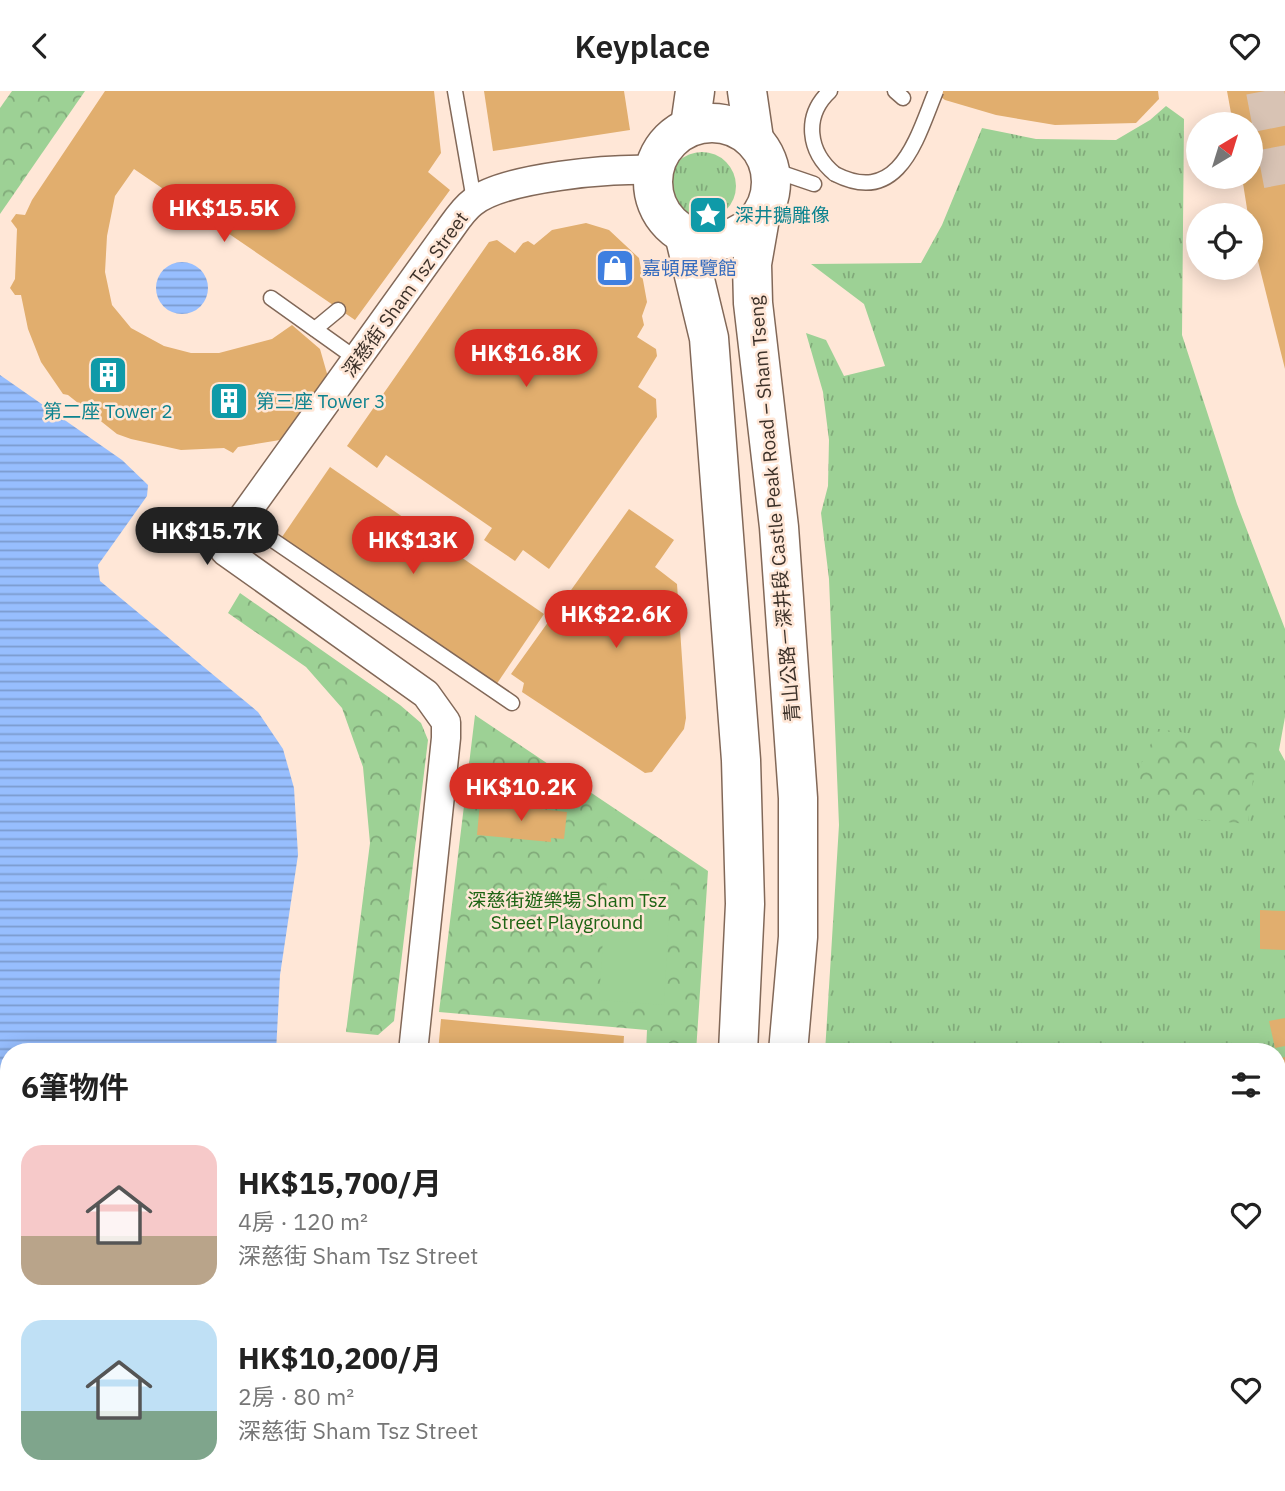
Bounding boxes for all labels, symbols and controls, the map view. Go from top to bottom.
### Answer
text: Keyplace [575,25,710,67]
icon: back [21,27,59,65]
icon: heart [1226,27,1264,65]
north arrow [1186,112,1264,189]
map controls [1186,112,1263,280]
pin: HK$15.5K [152,185,296,244]
text: HK$15.5K [168,192,280,222]
place icon: 深井鵝雕像 [687,194,729,236]
place label: 深井鵝雕像 [735,203,830,227]
button: locate [1186,203,1263,280]
street label: 深慈街 Sham Tsz Street [337,207,473,381]
shop icon: 嘉頓展覽館 [594,247,636,289]
place label: 嘉頓展覽館 [642,256,737,280]
street label: 青山公路－深井段 Castle Peak Road – Sham Tseng [743,295,805,723]
pin: HK$16.8K [454,329,598,389]
text: HK$16.8K [470,337,582,367]
building icon: 第二座 Tower 2 [87,354,129,396]
building icon: 第三座 Tower 3 [208,380,250,422]
place label: 第三座 Tower 3 [256,389,385,413]
place label: 第二座 Tower 2 [43,399,173,423]
pin: HK$15.7K [135,507,279,567]
text: HK$15.7K [151,515,263,545]
pin: HK$13K [356,517,470,576]
text: HK$13K [368,524,458,554]
pin: HK$22.6K [544,591,688,650]
text: HK$22.6K [560,598,672,628]
pin: HK$10.2K [449,763,593,823]
text: HK$10.2K [465,771,577,801]
park label: 深慈街遊樂場 Sham Tsz Street Playground [468,888,667,934]
icon: filters [1227,1066,1265,1104]
text: 6筆物件 [21,1067,129,1106]
text: HK$15,700/月 [238,1163,442,1202]
icon: home [77,1173,161,1257]
icon: heart [1227,1196,1265,1234]
text: 4房 · 120 m² [238,1206,368,1236]
text: 深慈街 Sham Tsz Street [238,1240,478,1270]
text: HK$10,200/月 [238,1338,442,1377]
icon: home [77,1348,161,1432]
icon: heart [1227,1371,1265,1409]
text: 2房 · 80 m² [238,1381,354,1411]
text: 深慈街 Sham Tsz Street [238,1415,478,1445]

